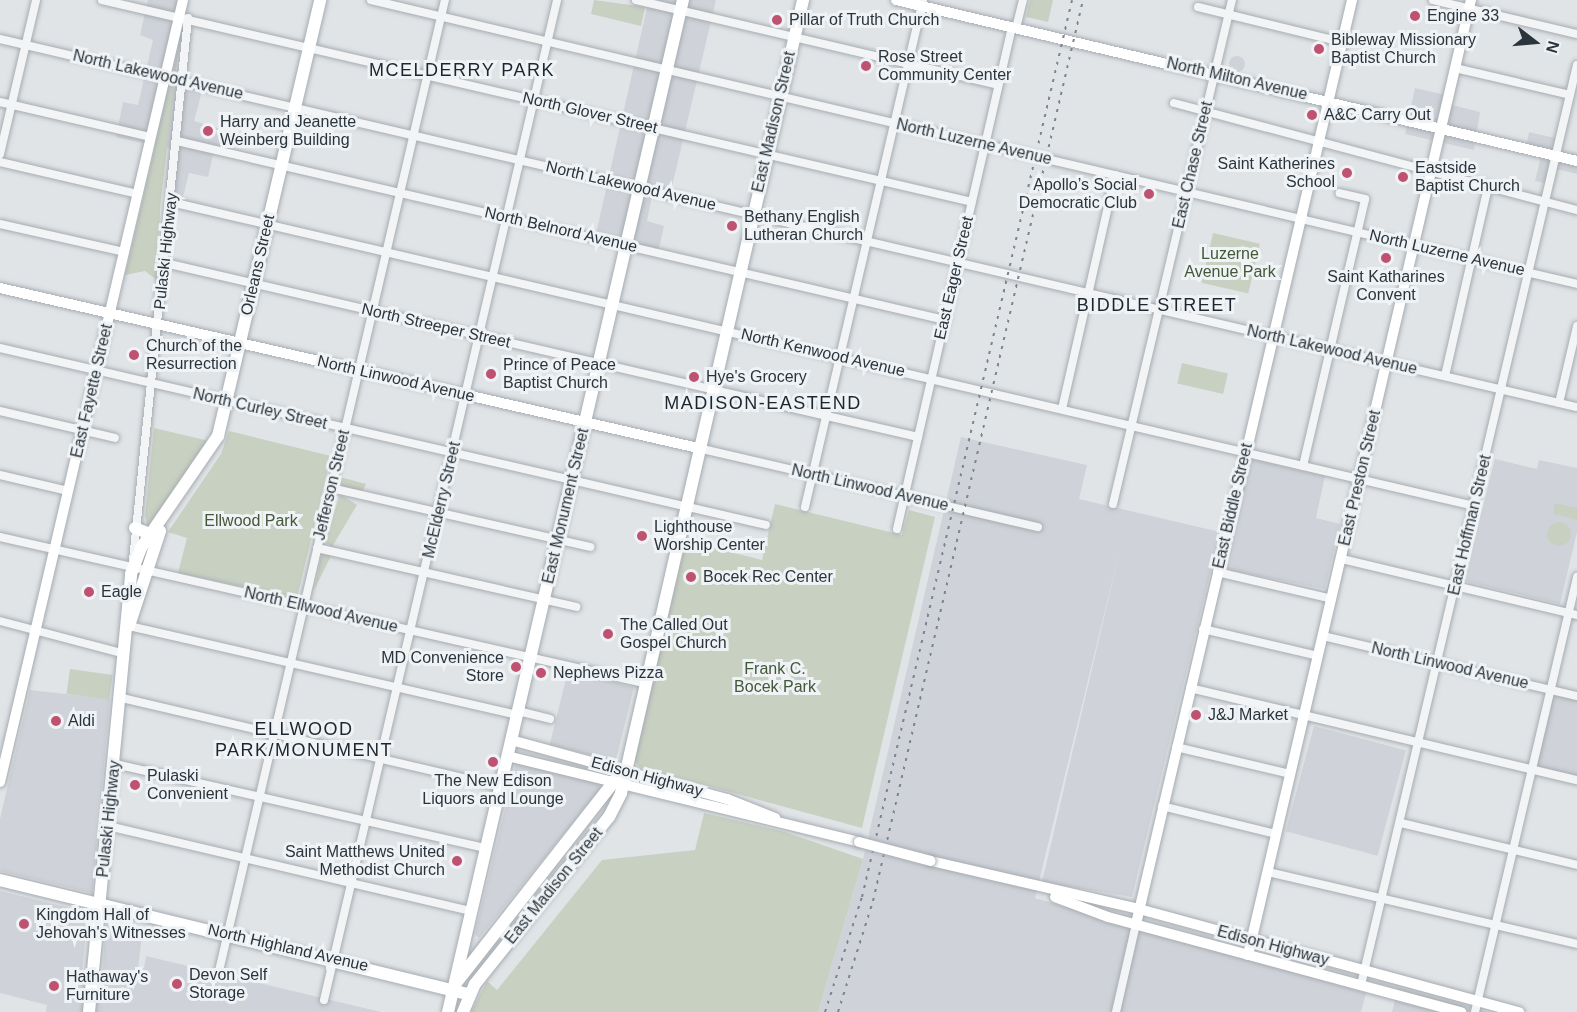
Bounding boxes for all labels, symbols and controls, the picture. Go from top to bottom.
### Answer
place label: Engine 33 [1427,6,1499,26]
marker: Engine 33 [1408,9,1422,23]
place label: Pillar of Truth Church [789,10,940,30]
north arrow [1505,12,1565,72]
marker: Pillar of Truth Church [770,13,784,27]
place label: Bibleway Missionary Baptist Church [1331,30,1476,68]
text: N [1543,39,1563,55]
marker: Bibleway Missionary Baptist Church [1312,42,1326,56]
street label: North Lakewood Avenue [71,46,245,104]
place label: Rose Street Community Center [878,47,1011,85]
street label: East Madison Street [748,50,800,194]
street label: North Milton Avenue [1164,53,1310,105]
district label: MCELDERRY PARK [369,59,555,81]
marker: Rose Street Community Center [859,59,873,73]
street label: North Glover Street [521,88,659,138]
street label: East Chase Street [1169,100,1217,230]
place label: A&C Carry Out [1324,105,1431,125]
marker: A&C Carry Out [1305,108,1319,122]
place label: Harry and Jeanette Weinberg Building [220,112,356,150]
street label: North Luzerne Avenue [894,115,1054,169]
marker: Harry and Jeanette Weinberg Building [201,124,215,138]
place label: Saint Katherines School [1218,154,1335,192]
street label: North Lakewood Avenue [544,157,718,215]
place label: Eastside Baptist Church [1415,158,1520,196]
marker: Saint Katherines School [1340,166,1354,180]
marker: Eastside Baptist Church [1396,170,1410,184]
place label: Apollo’s Social Democratic Club [1019,175,1137,213]
marker: Apollo’s Social Democratic Club [1142,187,1156,201]
street label: Pulaski Highway [150,192,182,310]
street label: North Belnord Avenue [482,203,640,257]
place label: Bethany English Lutheran Church [744,207,863,245]
street label: Orleans Street [237,213,279,317]
street label: East Eager Street [930,214,978,342]
marker: Bethany English Lutheran Church [725,219,739,233]
street label: North Luzerne Avenue [1367,226,1527,280]
park label: Luzerne Avenue Park [1184,244,1276,282]
marker: Saint Katharines Convent [1379,251,1393,265]
place label: Saint Katharines Convent [1327,267,1445,305]
district label: BIDDLE STREET [1077,294,1237,316]
street label: North Streeper Street [360,300,512,352]
street label: North Lakewood Avenue [1245,321,1419,379]
street label: East Fayette Street [67,322,117,460]
street label: North Kenwood Avenue [739,325,907,381]
place label: Church of the Resurrection [146,336,242,374]
marker: Church of the Resurrection [127,348,141,362]
street label: North Linwood Avenue [315,351,477,407]
place label: Prince of Peace Baptist Church [503,355,616,393]
marker: Prince of Peace Baptist Church [484,367,498,381]
place label: Hye's Grocery [706,367,807,387]
marker: Hye's Grocery [687,370,701,384]
street label: North Curley Street [191,384,329,434]
district label: MADISON-EASTEND [664,392,862,414]
street label: East Preston Street [1335,408,1385,548]
street label: East Monument Street [539,426,593,586]
street label: Jefferson Street [310,428,354,542]
street label: McElderry Street [419,440,465,560]
street label: East Biddle Street [1209,441,1257,571]
street label: East Hoffman Street [1444,453,1496,597]
street label: North Linwood Avenue [789,460,951,516]
park label: Ellwood Park [204,511,298,531]
place label: Lighthouse Worship Center [654,517,765,555]
marker: Lighthouse Worship Center [635,529,649,543]
place label: Bocek Rec Center [703,567,833,587]
marker: Bocek Rec Center [684,570,698,584]
place label: Eagle [101,582,142,602]
street label: North Ellwood Avenue [242,583,400,637]
marker: Eagle [82,585,96,599]
place label: The Called Out Gospel Church [620,615,728,653]
marker: The Called Out Gospel Church [601,627,615,641]
street label: North Linwood Avenue [1369,638,1531,694]
place label: MD Convenience Store [381,648,504,686]
park label: Frank C. Bocek Park [734,659,816,697]
marker: MD Convenience Store [509,660,523,674]
place label: Nephews Pizza [553,663,663,683]
marker: Nephews Pizza [534,666,548,680]
place label: J&J Market [1208,705,1288,725]
marker: J&J Market [1189,708,1203,722]
place label: Aldi [68,711,95,731]
marker: Aldi [49,714,63,728]
district label: ELLWOOD PARK/MONUMENT [215,719,393,762]
street label: Edison Highway [589,753,705,801]
marker: The New Edison Liquors and Lounge [486,755,500,769]
street label: Pulaski Highway [93,760,125,878]
place label: Pulaski Convenient [147,766,228,804]
place label: The New Edison Liquors and Lounge [422,771,564,809]
marker: Pulaski Convenient [128,778,142,792]
street label: East Madison Street [501,824,607,948]
place label: Saint Matthews United Methodist Church [285,842,445,880]
marker: Saint Matthews United Methodist Church [450,854,464,868]
place label: Kingdom Hall of Jehovah's Witnesses [36,905,186,943]
marker: Kingdom Hall of Jehovah's Witnesses [17,917,31,931]
street label: North Highland Avenue [205,920,371,976]
street label: Edison Highway [1215,922,1331,970]
place label: Devon Self Storage [189,965,267,1003]
place label: Hathaway's Furniture [66,967,148,1005]
marker: Devon Self Storage [170,977,184,991]
marker: Hathaway's Furniture [47,979,61,993]

